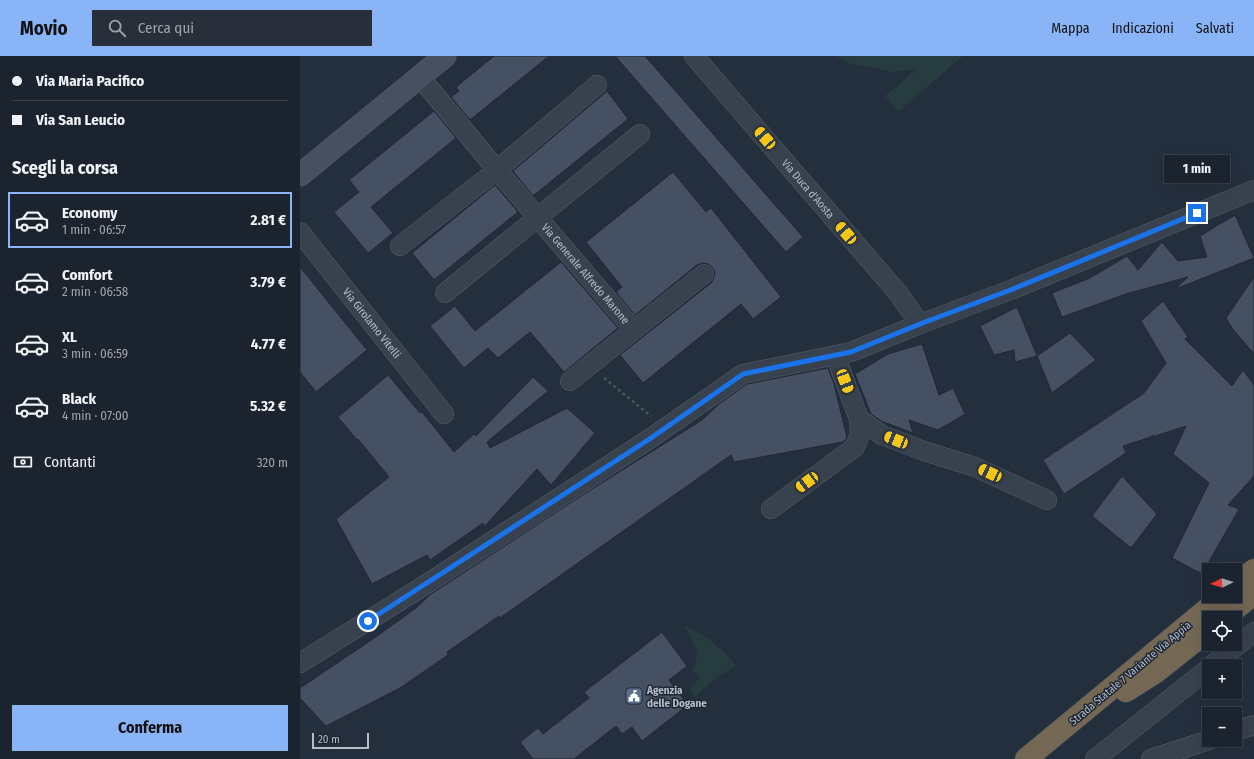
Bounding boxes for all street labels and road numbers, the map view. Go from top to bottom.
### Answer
street label: Via Duca d'Aosta [779,157,837,221]
street label: Via Generale Alfredo Marone [539,221,632,327]
street label: Via Girolamo Vitelli [340,286,403,361]
street label: Strada Statale 7 Variante Via Appia [1067,619,1194,728]

